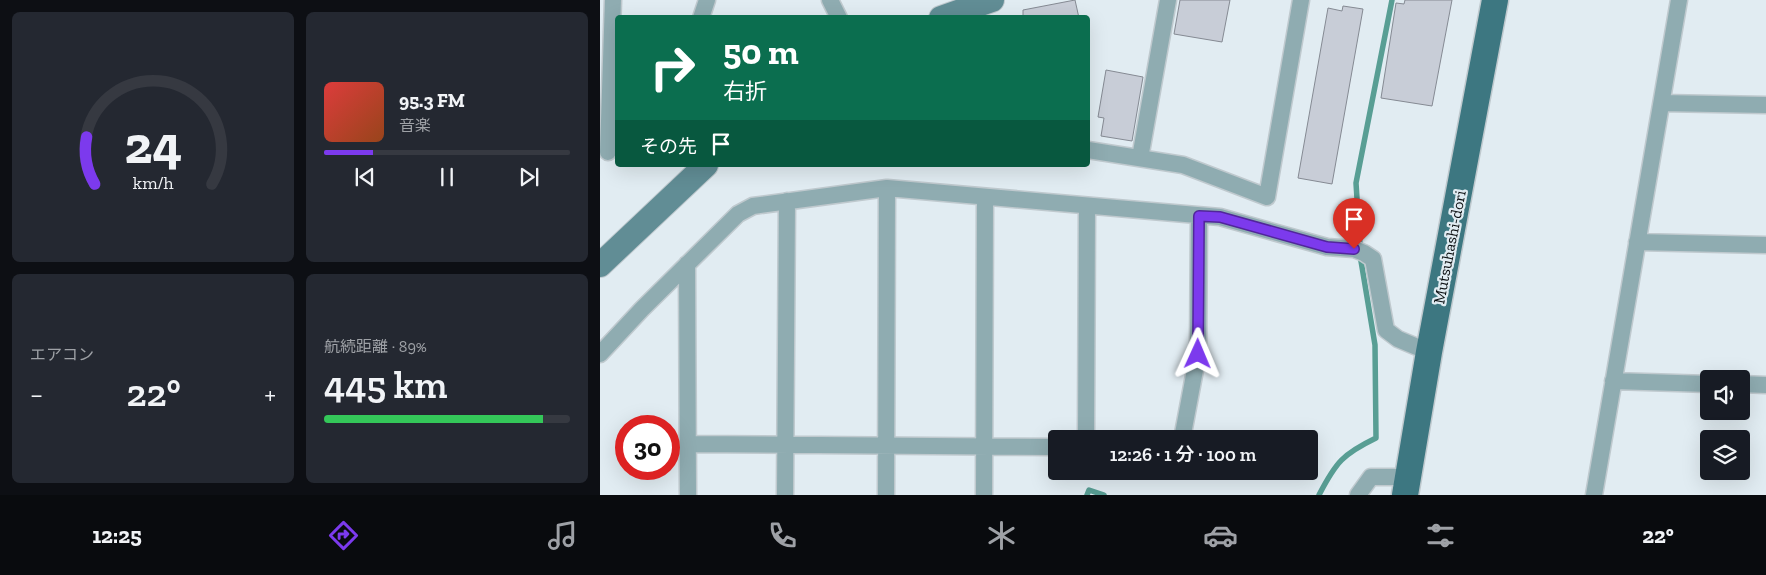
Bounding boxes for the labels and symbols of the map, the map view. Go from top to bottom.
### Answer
street label: Mutsuhashi-dori [1429,188,1470,306]
pin [1333,198,1375,249]
position arrow [1171,327,1223,379]
speed limit sign: 30 [615,415,680,480]

